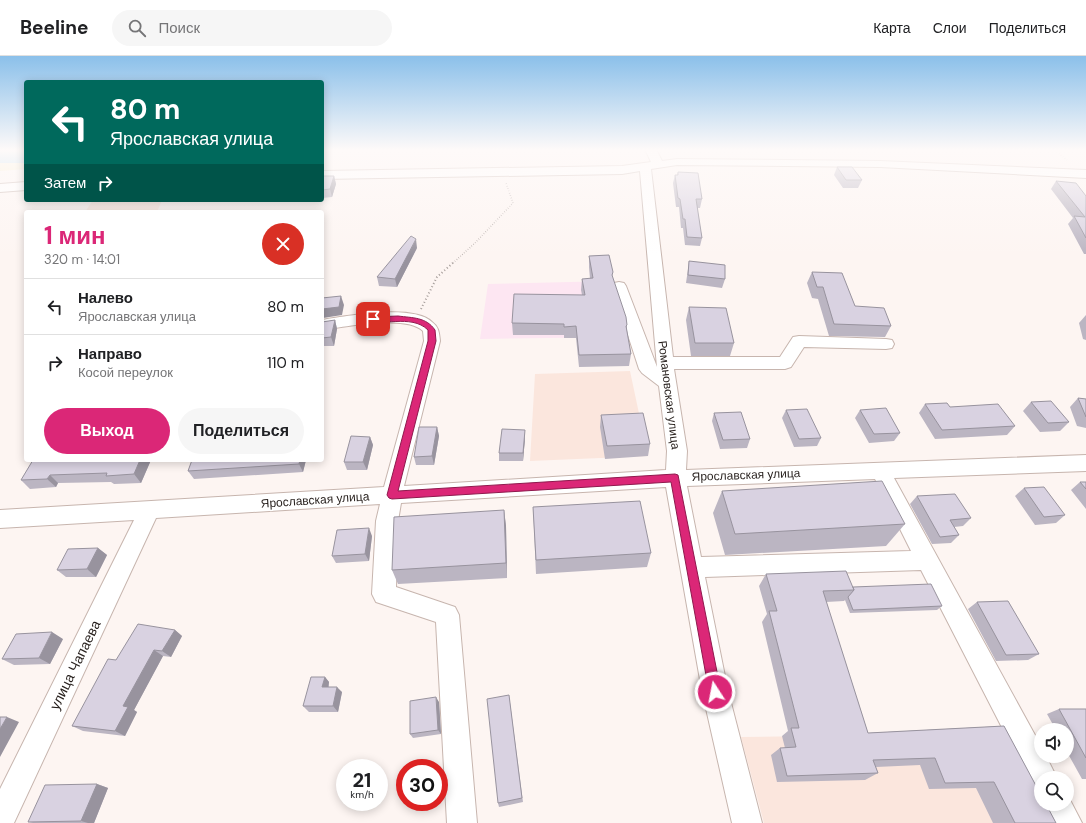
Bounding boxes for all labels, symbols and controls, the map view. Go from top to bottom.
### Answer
search box [112,10,392,46]
text: Beeline [20,15,88,40]
icon: search [126,17,148,39]
text: Поиск [158,18,200,38]
text: Карта [873,19,911,37]
text: Слои [933,19,967,37]
text: Поделиться [989,19,1066,37]
text: 80 m [110,91,180,128]
icon: left [44,96,96,148]
text: Ярославская улица [110,127,273,151]
icon: right [94,172,116,194]
text: Затем [44,173,86,193]
text: 1 мин [44,220,105,251]
button: close [262,223,304,265]
text: 320 m · 14:01 [44,251,120,268]
text: Налево [78,288,133,308]
icon: left [44,296,66,318]
text: 80 m [267,297,304,317]
pin [356,302,390,336]
text: Ярославская улица [78,308,196,325]
icon: arrive [362,308,384,330]
street label: Романовская улица [654,340,684,451]
text: Направо [78,344,142,364]
icon: right [44,352,66,374]
text: 110 m [267,353,304,373]
text: Косой переулок [78,364,173,381]
button: Выход [44,408,170,454]
button: Поделиться [178,408,304,454]
street label: Ярославская улица [691,465,801,485]
street label: Ярославская улица [260,488,370,512]
street label: улица Чапаева [46,617,105,713]
position arrow [694,671,736,713]
map controls [1034,723,1074,811]
button: sound [1034,723,1074,763]
speed limit sign: 30 [396,759,448,811]
text: 21 [353,767,371,793]
button: search [1034,771,1074,811]
text: km/h [350,788,374,801]

